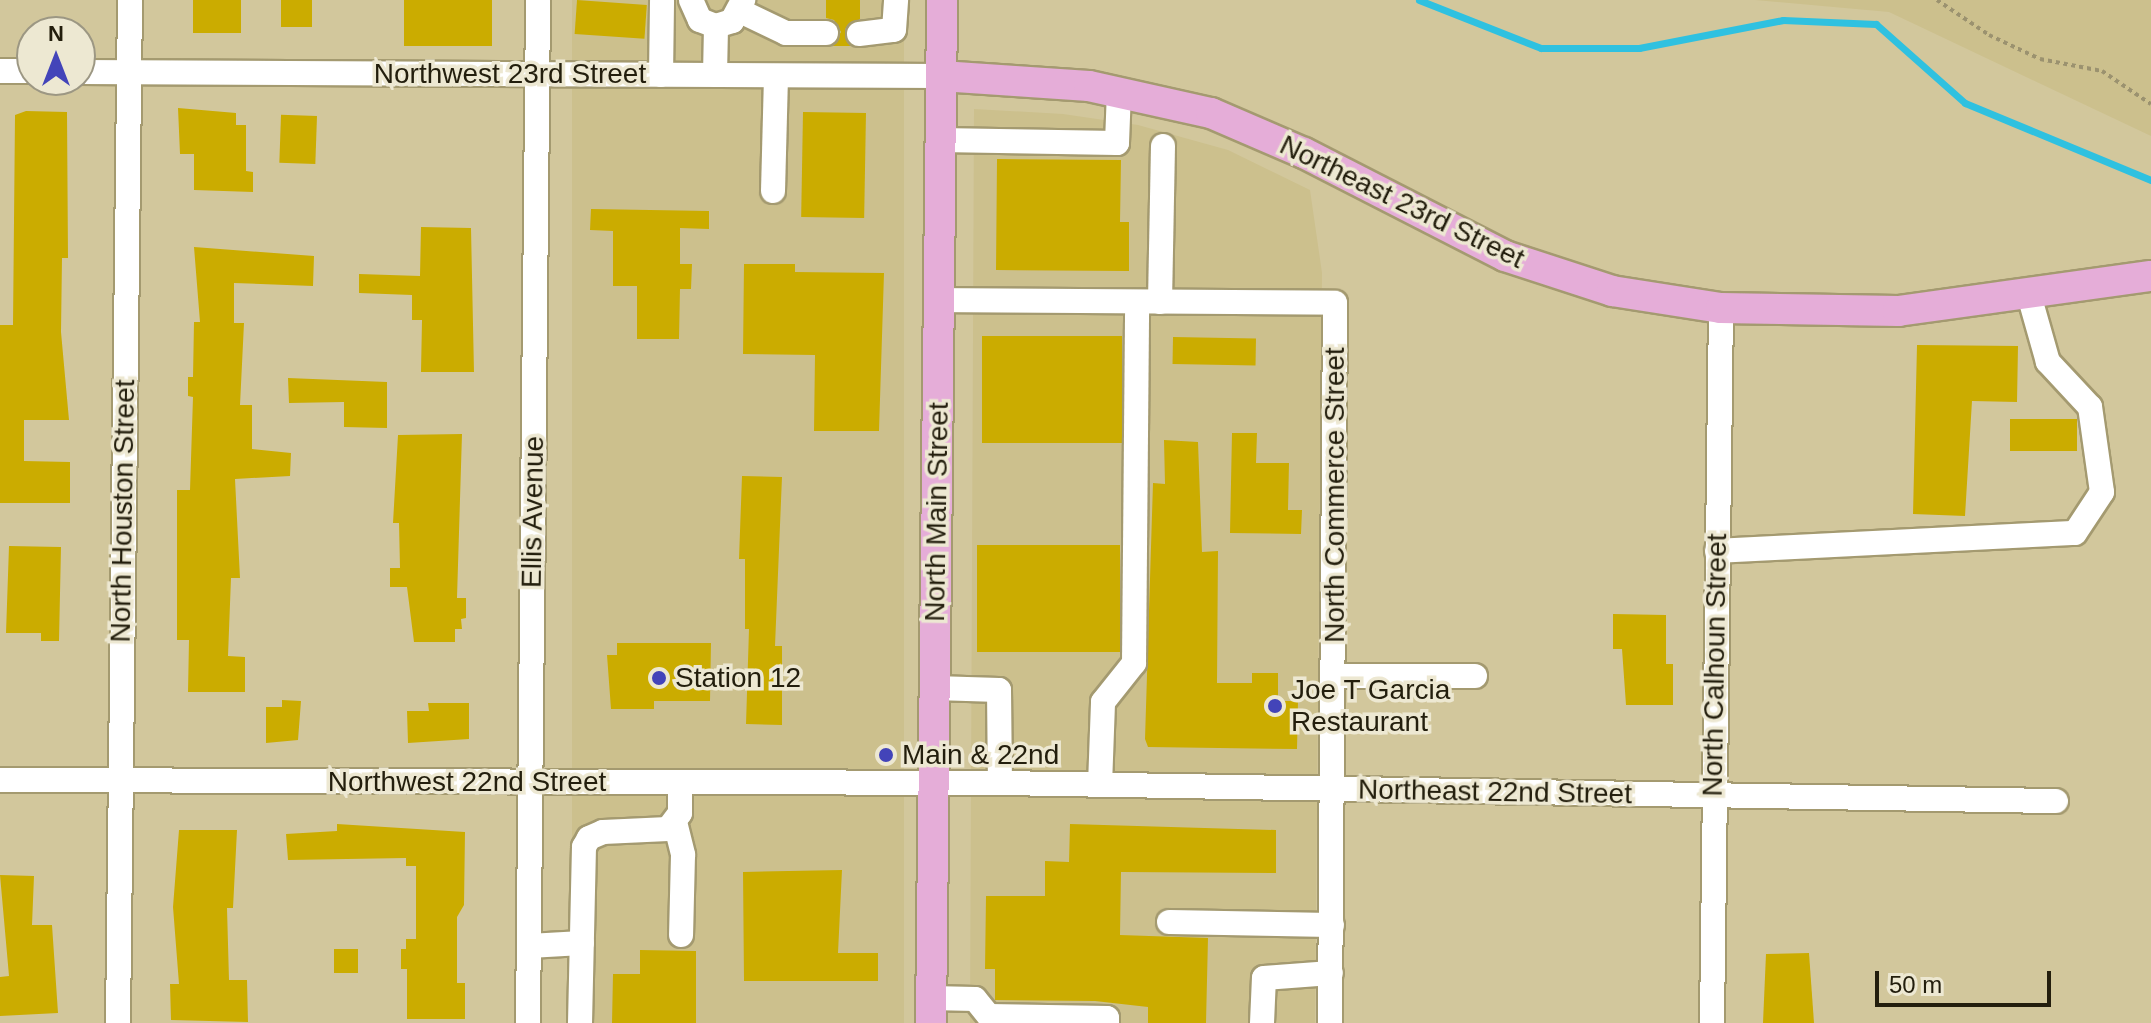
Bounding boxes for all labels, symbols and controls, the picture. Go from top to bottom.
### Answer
north arrow [16,16,96,96]
text: N [48,21,64,46]
street label: Northwest 23rd Street [374,57,646,91]
street label: Northeast 23rd Street [1274,128,1530,276]
street label: North Commerce Street [1318,347,1352,643]
street label: North Houston Street [104,379,142,643]
street label: North Main Street [918,402,956,622]
street label: Ellis Avenue [515,435,551,589]
street label: North Calhoun Street [1696,533,1734,797]
place label: Station 12 [675,661,801,695]
marker: Station 12 [650,669,668,687]
place label: Joe T Garcia Restaurant [1291,673,1451,739]
marker: Joe T Garcia Restaurant [1266,697,1284,715]
place label: Main & 22nd [902,738,1059,772]
marker: Main & 22nd [877,746,895,764]
street label: Northwest 22nd Street [328,765,606,799]
street label: Northeast 22nd Street [1358,773,1632,811]
scale bar [1879,955,2055,1005]
text: 50 m [1889,971,1942,998]

